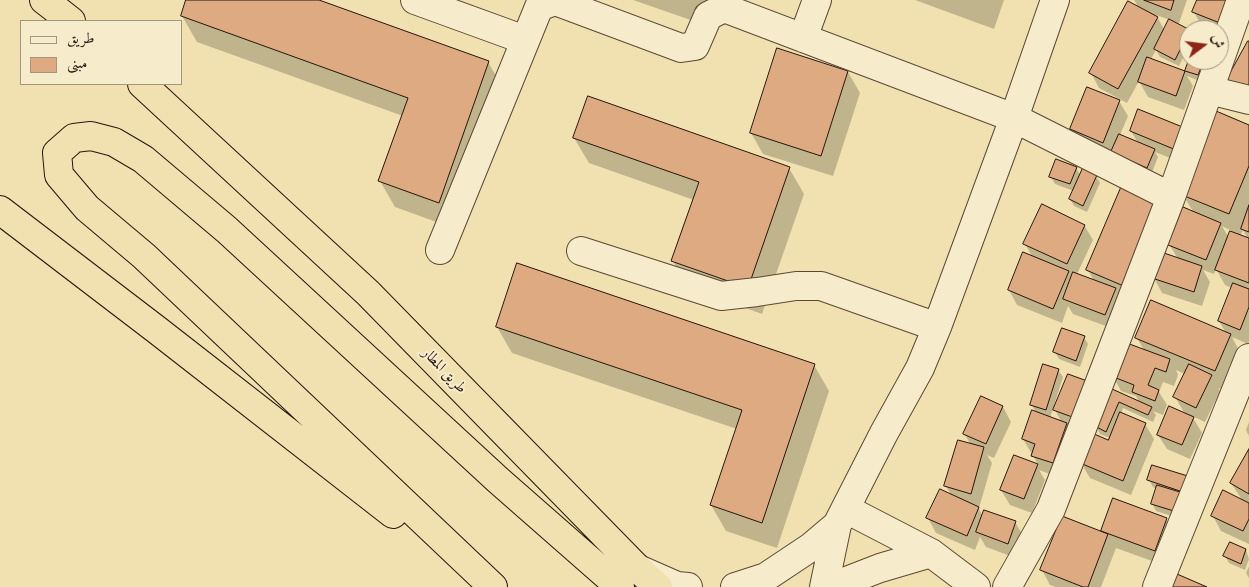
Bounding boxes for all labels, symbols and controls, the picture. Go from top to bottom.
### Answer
legend [20,20,182,85]
north arrow [1179,20,1229,70]
text: طريق [67,28,94,48]
text: ش [1207,32,1229,50]
text: مبنى [67,53,87,73]
street label: طريق المطار [418,344,470,398]

